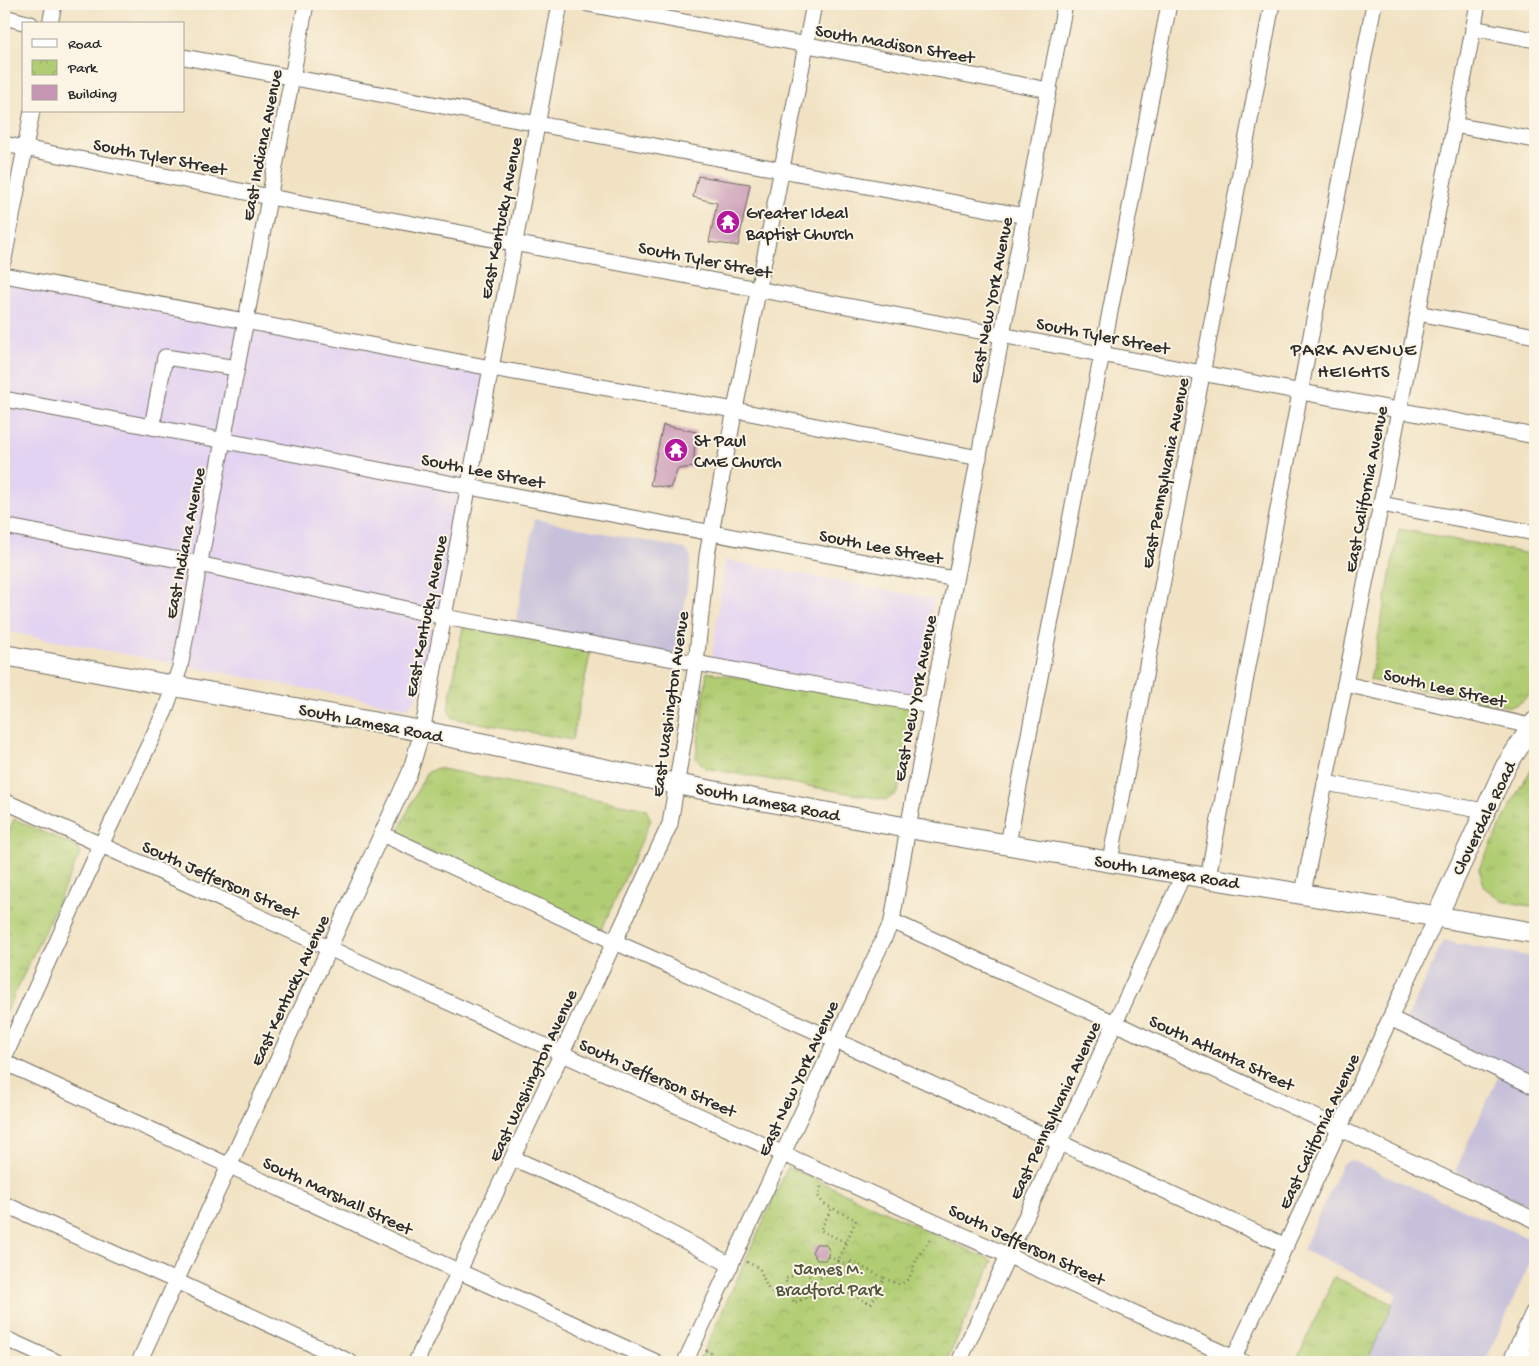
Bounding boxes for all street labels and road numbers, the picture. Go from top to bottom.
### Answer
street label: South Madison Street [813,21,977,70]
street label: East Indiana Avenue [238,67,289,223]
street label: South Tyler Street [91,135,229,182]
street label: East Kentucky Avenue [476,135,529,301]
street label: East New York Avenue [966,215,1019,386]
street label: South Tyler Street [636,238,774,285]
street label: South Tyler Street [1034,314,1172,361]
street label: East Pennsylvania Avenue [1138,376,1195,571]
street label: East California Avenue [1341,404,1394,574]
street label: South Lee Street [419,450,547,495]
street label: East Indiana Avenue [161,465,212,621]
street label: South Lee Street [817,526,945,571]
street label: East Kentucky Avenue [401,533,454,699]
street label: East Washington Avenue [648,609,695,799]
street label: East New York Avenue [890,613,943,784]
street label: South Lee Street [1381,665,1509,714]
street label: South Lamesa Road [297,700,446,749]
street label: Cloverdale Road [1449,757,1523,879]
street label: South Lamesa Road [694,779,843,828]
street label: South Jefferson Street [138,837,303,926]
street label: South Lamesa Road [1093,852,1242,896]
street label: East Kentucky Avenue [247,911,336,1070]
street label: East Washington Avenue [485,986,584,1165]
street label: East New York Avenue [754,997,845,1160]
street label: South Atlanta Street [1145,1011,1298,1098]
street label: East Pennsylvania Avenue [1006,1018,1107,1203]
street label: South Jefferson Street [575,1035,740,1124]
street label: East California Avenue [1275,1050,1366,1213]
street label: South Marshall Street [259,1153,417,1242]
street label: South Jefferson Street [945,1201,1109,1292]

